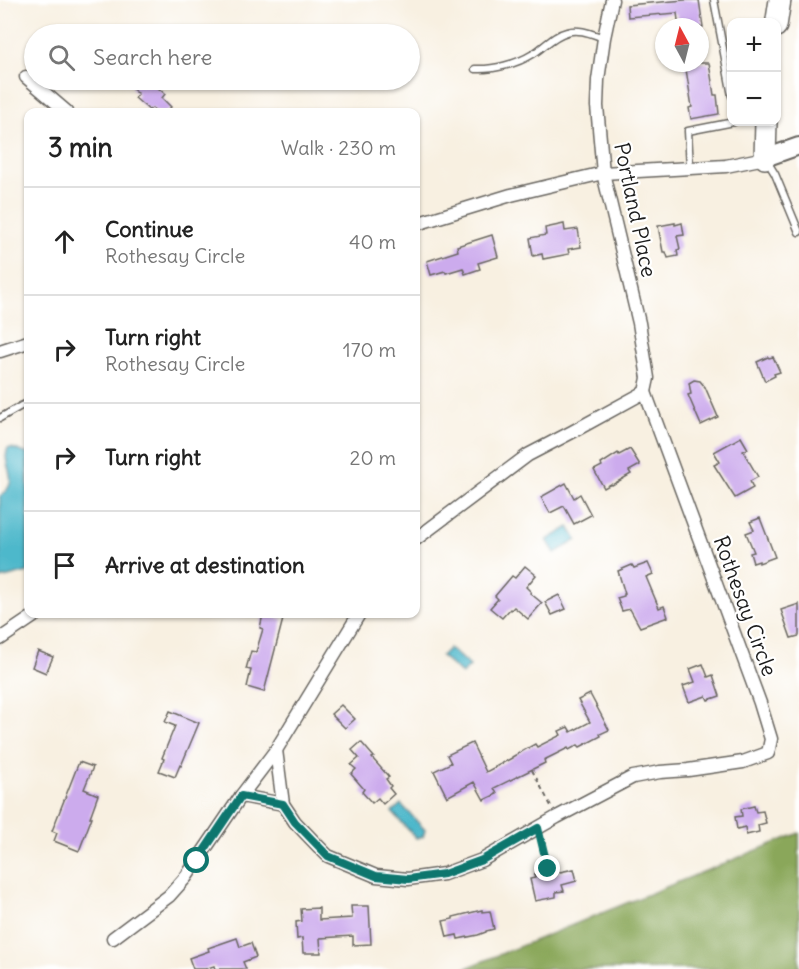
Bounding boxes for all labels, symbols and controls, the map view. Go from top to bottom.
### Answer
north arrow [655,18,709,72]
map controls [727,18,781,126]
button: + [727,18,781,72]
search box [24,24,420,90]
icon: search [45,41,78,74]
text: Search here [93,43,212,71]
button: − [727,72,781,126]
text: 3 min [48,131,113,164]
text: Walk · 230 m [281,135,396,160]
street label: Portland Place [608,140,663,280]
text: Continue [105,215,194,243]
icon: ahead [48,225,81,258]
text: 40 m [349,229,396,254]
text: Rothesay Circle [105,243,245,268]
text: Turn right [105,323,201,351]
icon: right [48,333,81,366]
text: 170 m [343,337,396,362]
text: Rothesay Circle [105,351,245,376]
icon: right [48,441,81,474]
text: Turn right [105,443,201,471]
text: 20 m [350,445,396,470]
street label: Rothesay Circle [708,532,783,680]
icon: arrive [48,549,81,582]
text: Arrive at destination [105,551,305,579]
route start [183,847,209,873]
route end [534,855,560,881]

